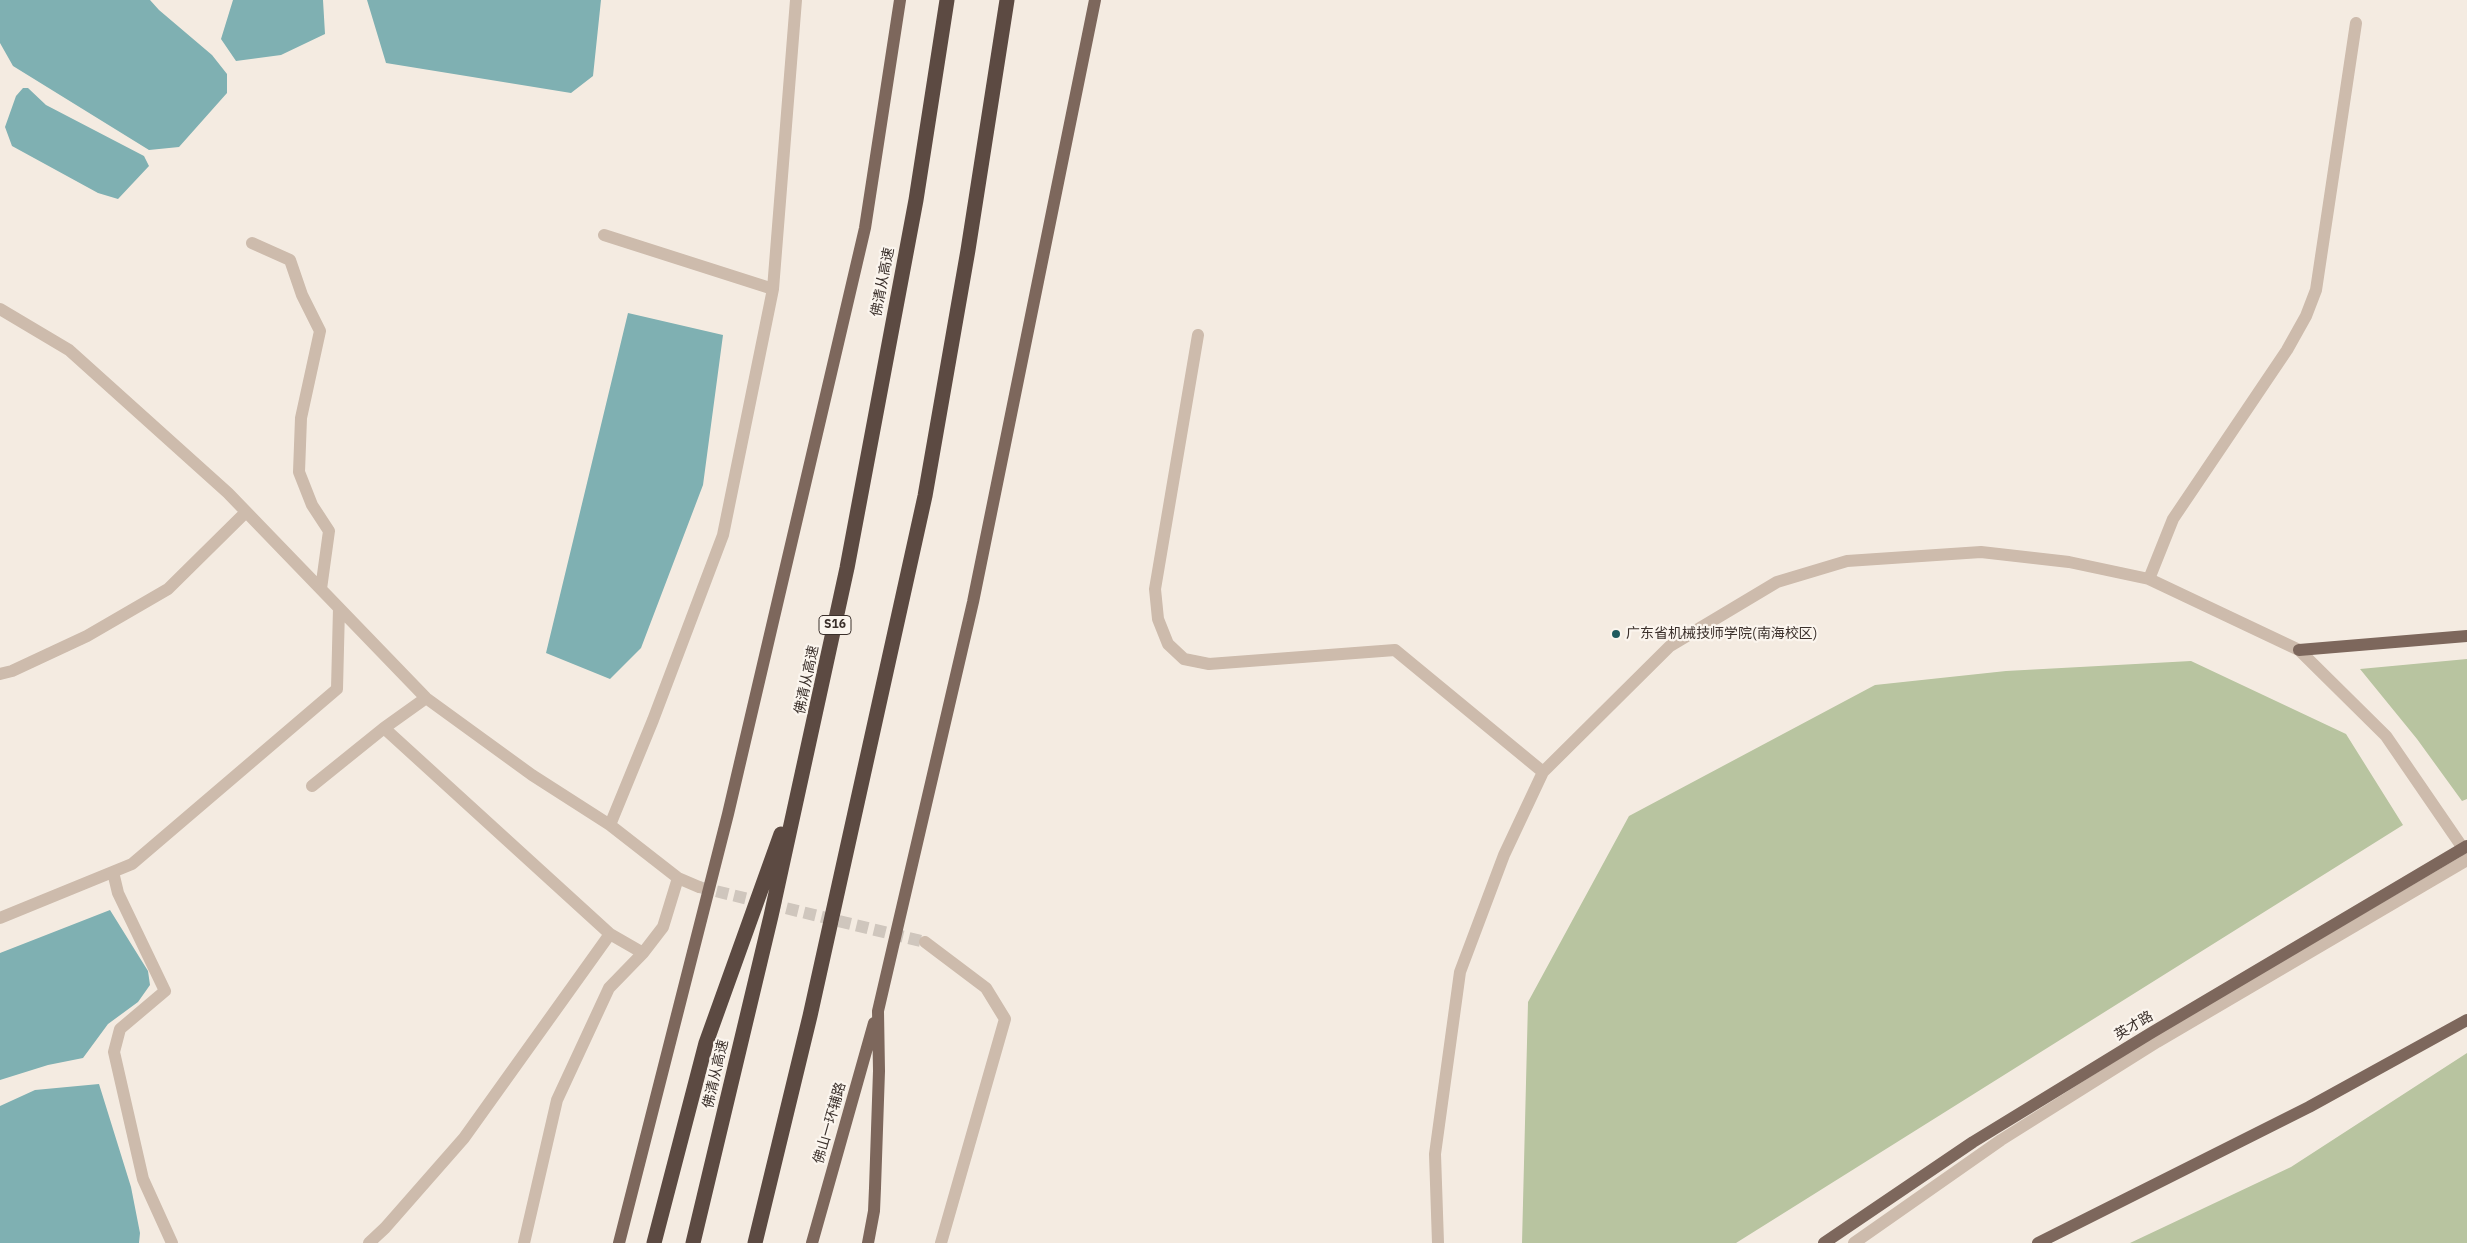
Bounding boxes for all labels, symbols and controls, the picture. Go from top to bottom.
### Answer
street label: 佛清从高速 [868,246,898,318]
road number: S16 [819,616,851,634]
place label: 广东省机械技师学院(南海校区) [1626,626,1817,642]
marker: 广东省机械技师学院(南海校区) [1610,628,1622,640]
street label: 佛清从高速 [792,644,822,716]
street label: 英才路 [2112,1008,2156,1044]
street label: 佛清从高速 [700,1038,732,1110]
street label: 佛山一环辅路 [810,1080,850,1166]

